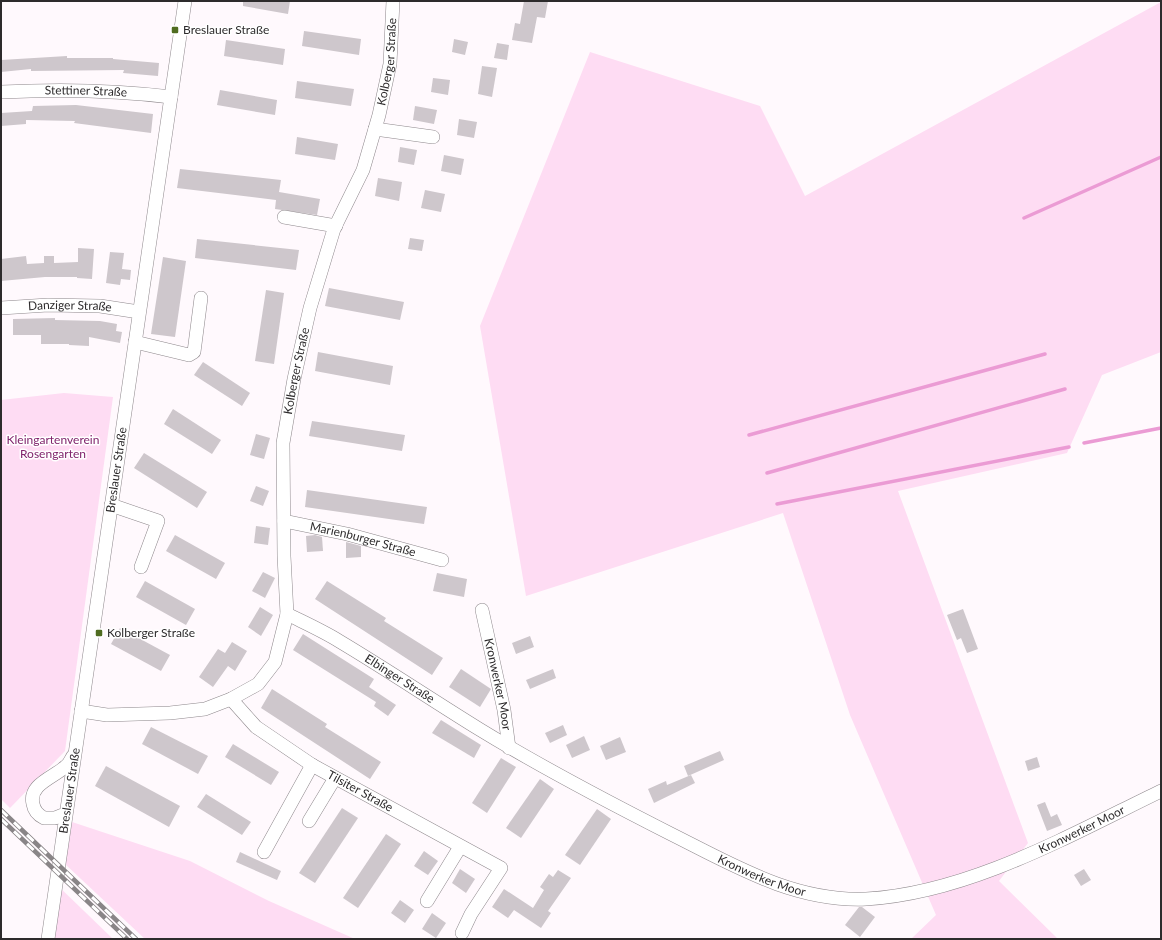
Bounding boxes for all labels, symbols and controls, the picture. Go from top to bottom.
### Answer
street label: Kolberger Straße [373,18,399,107]
place label: Breslauer Straße [183,22,269,37]
marker: Breslauer Straße [170,25,180,35]
street label: Stettiner Straße [45,82,128,100]
street label: Danziger Straße [28,297,113,315]
street label: Kolberger Straße [280,326,312,415]
street label: Breslauer Straße [102,426,130,514]
park label: Kleingartenverein Rosengarten [7,432,99,461]
street label: Marienburger Straße [309,519,418,560]
place label: Kolberger Straße [107,625,195,640]
marker: Kolberger Straße [94,628,104,638]
street label: Kronwerker Moor [481,637,515,732]
street label: Elbinger Straße [362,651,438,706]
street label: Breslauer Straße [56,747,83,834]
street label: Tilsiter Straße [325,767,396,815]
street label: Kronwerker Moor [1036,802,1128,856]
street label: Kronwerker Moor [715,851,808,900]

